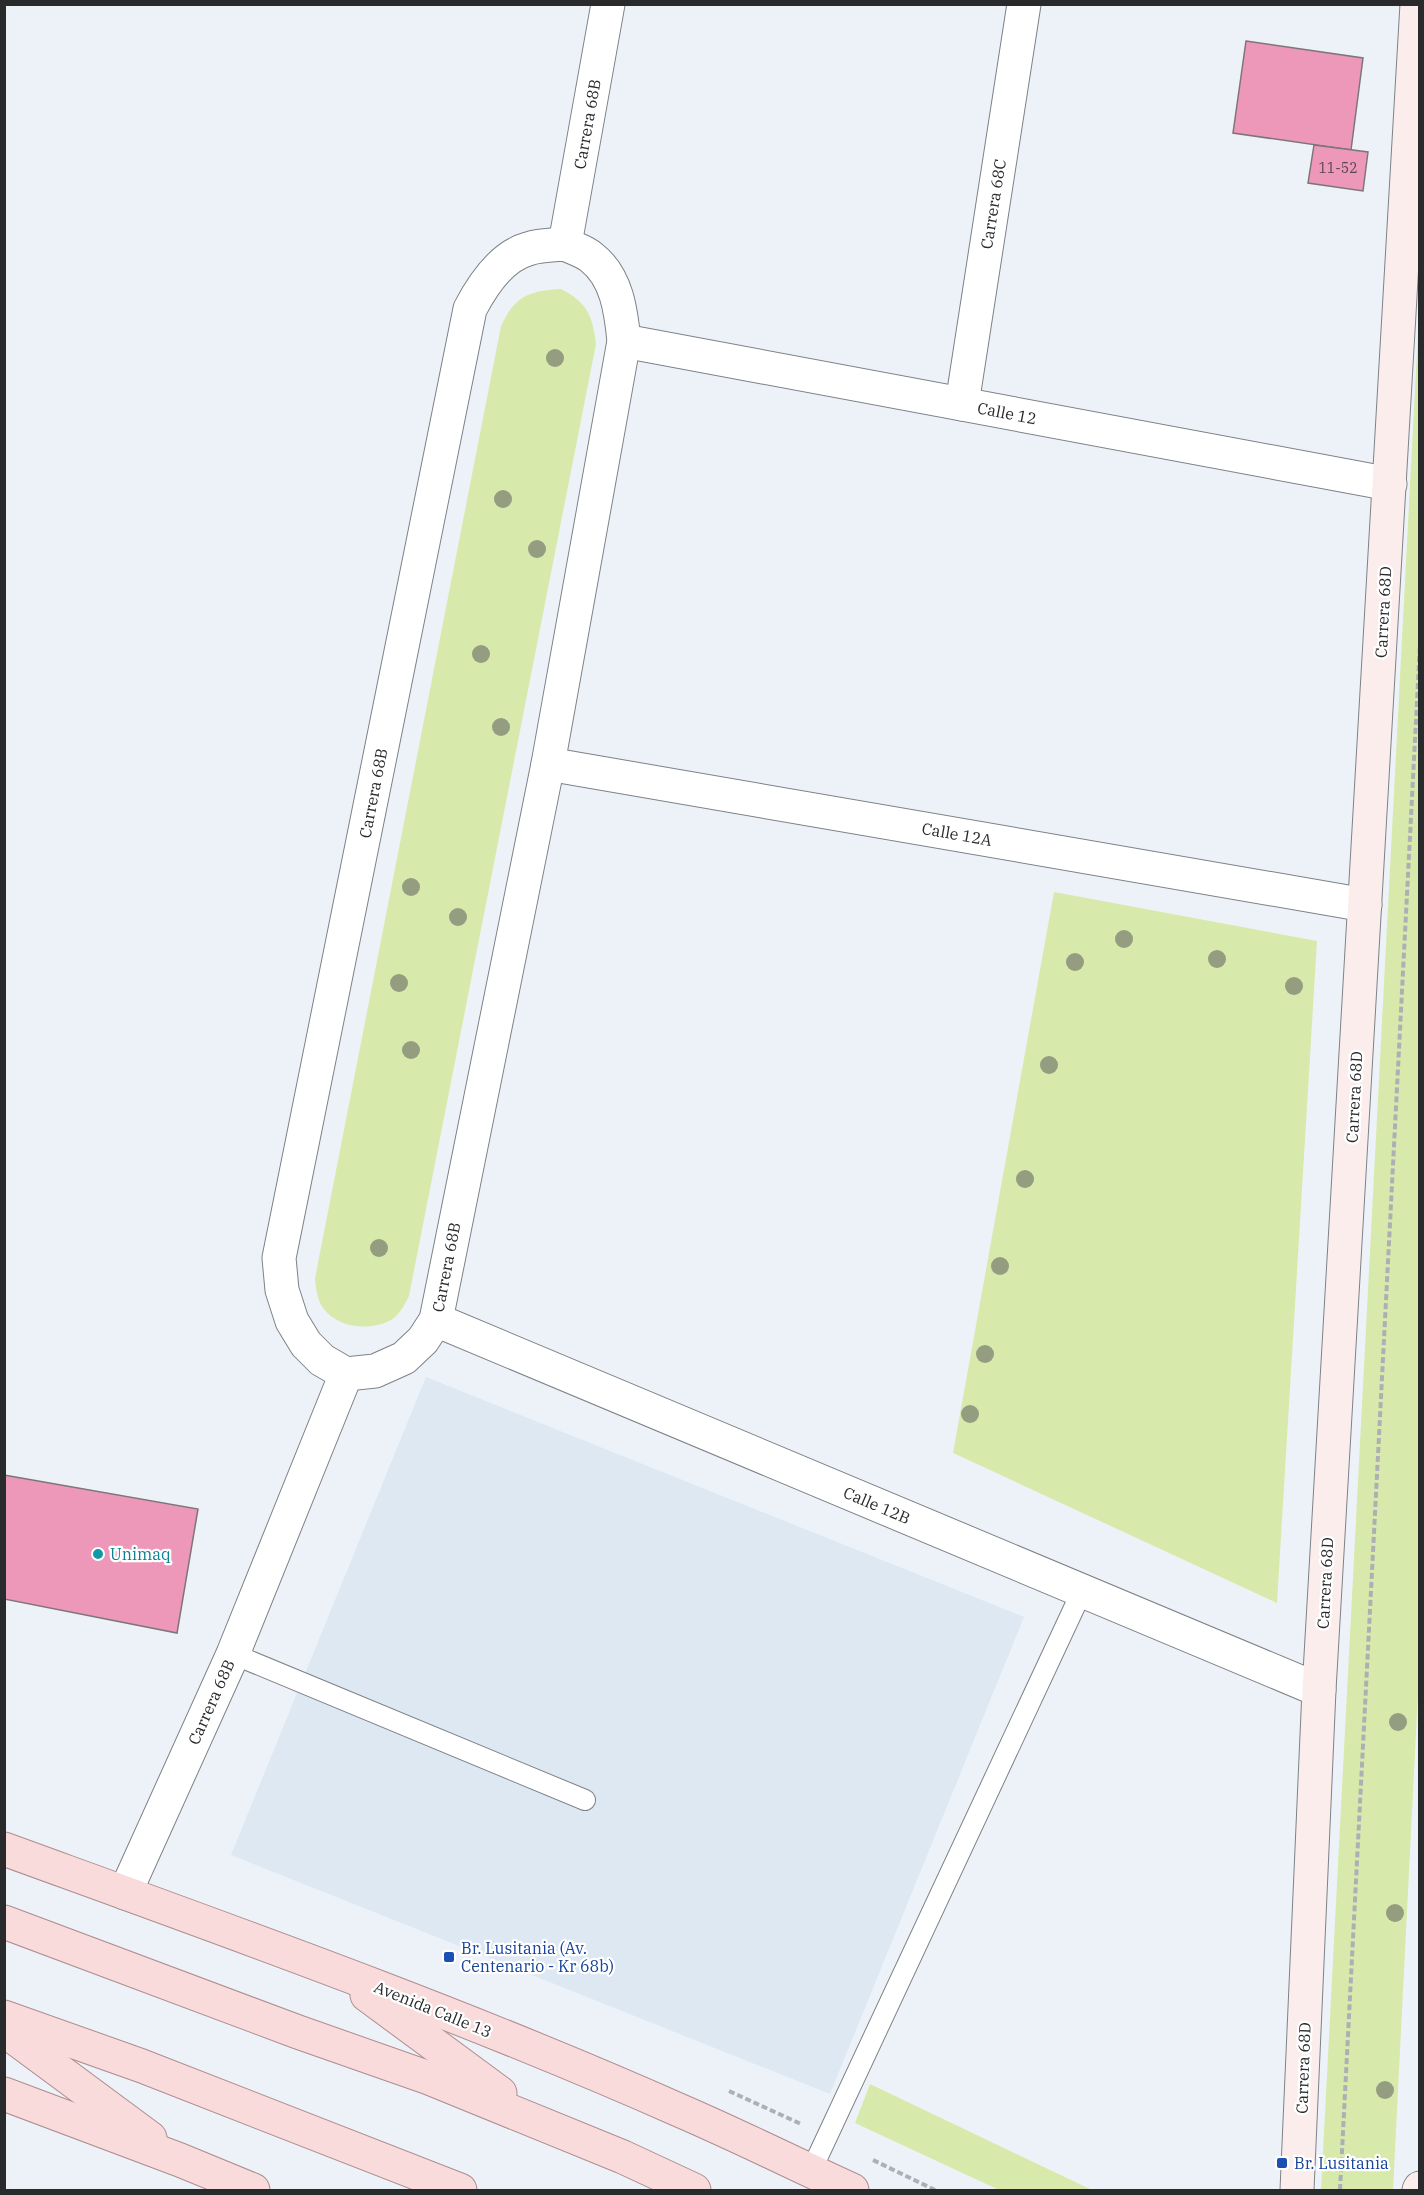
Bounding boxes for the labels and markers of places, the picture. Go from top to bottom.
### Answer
place label: Unimaq [110,1544,171,1564]
marker: Unimaq [91,1547,105,1561]
place label: Br. Lusitania (Av. Centenario - Kr 68b) [461,1938,614,1976]
marker: Br. Lusitania (Av. Centenario - Kr 68b) [442,1950,456,1964]
place label: Br. Lusitania [1294,2153,1389,2173]
marker: Br. Lusitania [1275,2156,1289,2170]

